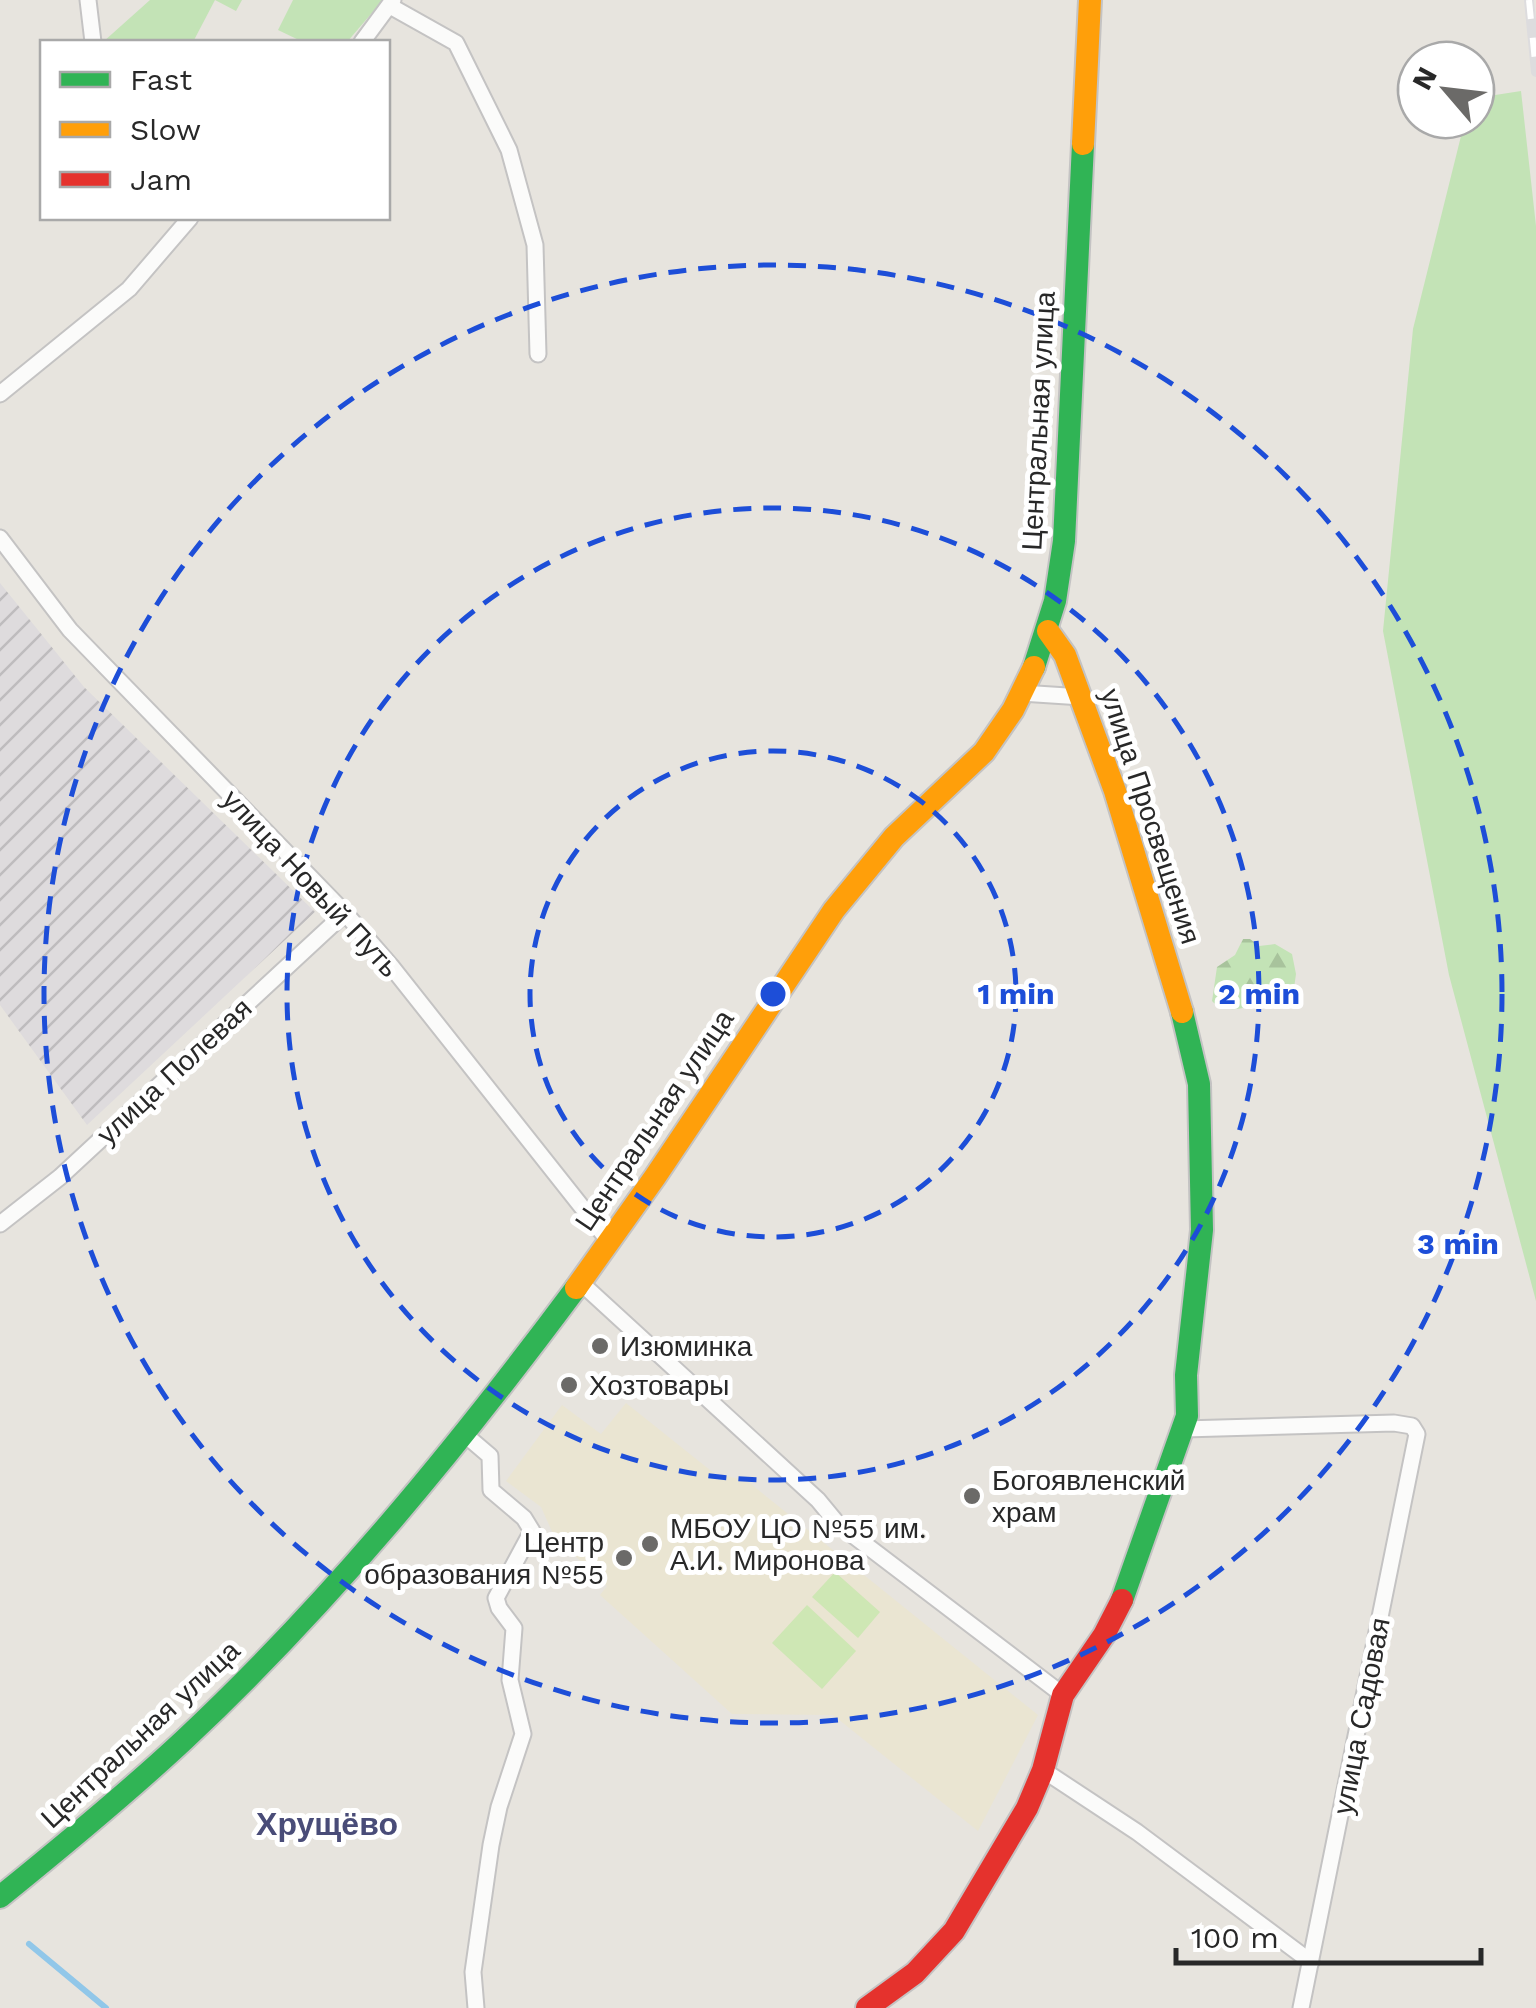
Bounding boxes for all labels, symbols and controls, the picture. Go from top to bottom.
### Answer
legend [40,40,390,220]
north arrow [1396,40,1496,140]
text: Fast [130,62,193,97]
text: N [1405,62,1444,95]
text: Slow [130,112,201,147]
text: Jam [130,162,192,197]
street label: Центральная улица [1015,290,1062,551]
street label: улица Просвещения [1094,684,1207,948]
street label: улица Новый Путь [215,783,406,984]
centre of rings [755,976,791,1012]
text: 1 min [977,976,1055,1011]
text: 2 min [1218,976,1300,1011]
street label: улица Полевая [90,992,258,1151]
street label: Центральная улица [568,1003,741,1237]
text: 3 min [1417,1226,1499,1261]
place label: Изюминка [620,1330,753,1363]
marker: Изюминка [589,1335,611,1357]
place label: Хозтовары [589,1369,729,1402]
marker: Хозтовары [558,1374,580,1396]
place label: Богоявленский храм [992,1464,1185,1529]
marker: Богоявленский храм [961,1485,983,1507]
place label: МБОУ ЦО №55 им. А.И. Миронова [670,1512,926,1577]
place label: Центр образования №55 [364,1526,604,1591]
marker: МБОУ ЦО №55 им. А.И. Миронова [639,1533,661,1555]
marker: Центр образования №55 [613,1547,635,1569]
street label: улица Садовая [1326,1615,1397,1817]
street label: Центральная улица [34,1634,247,1835]
district label: Хрущёво [256,1805,398,1843]
scale bar [1176,1903,1481,1965]
text: 100 m [1191,1920,1279,1955]

